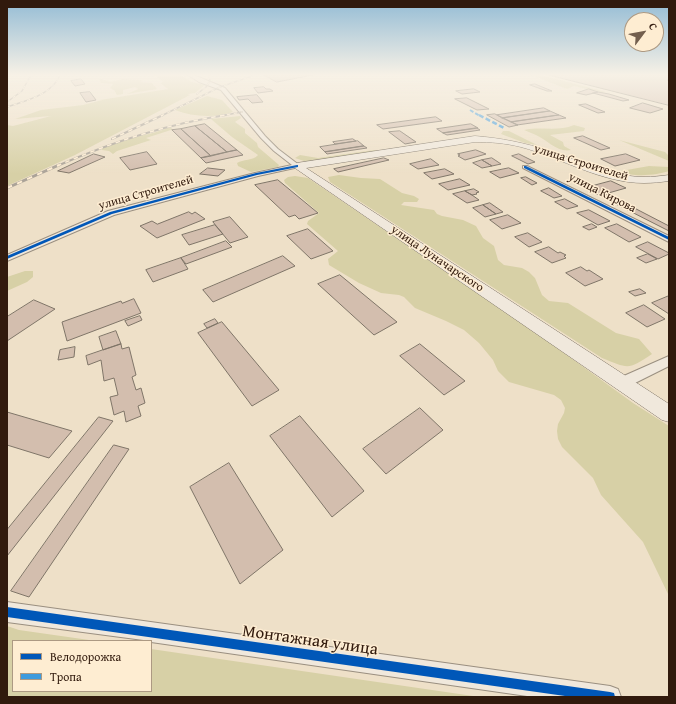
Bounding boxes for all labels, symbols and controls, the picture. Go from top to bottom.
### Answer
north arrow [624,12,664,52]
text: С [645,19,662,33]
street label: улица Строителей [532,142,630,184]
street label: улица Кирова [566,170,638,216]
street label: улица Строителей [97,173,195,213]
street label: улица Луначарского [388,223,486,295]
street label: Монтажная улица [241,621,379,661]
legend [12,640,152,692]
text: Велодорожка [50,648,121,665]
text: Тропа [50,668,82,685]

